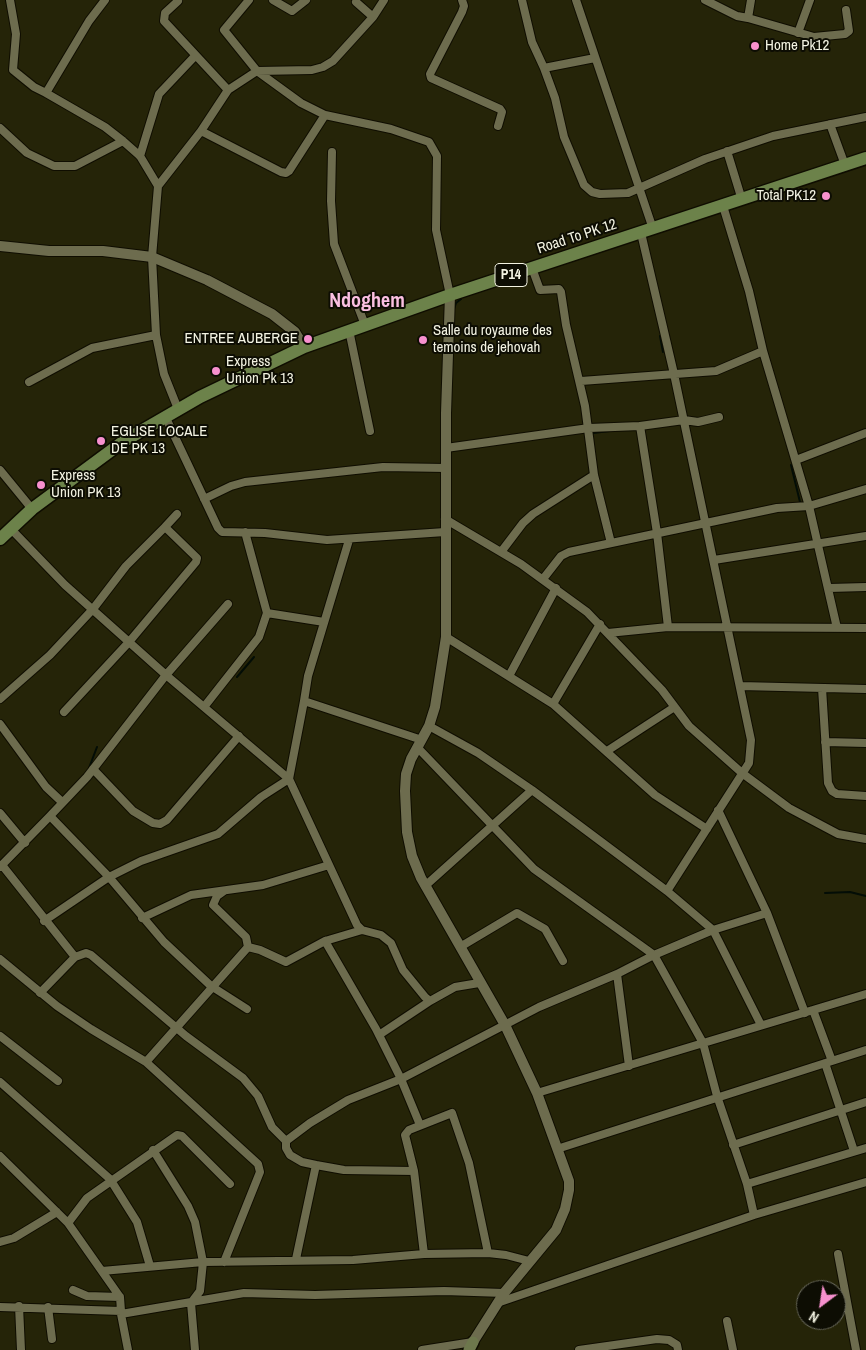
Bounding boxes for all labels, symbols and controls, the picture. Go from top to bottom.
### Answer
place label: Home Pk12 [765,37,829,55]
marker: Home Pk12 [749,40,761,52]
place label: Total PK12 [757,187,816,205]
marker: Total PK12 [820,190,832,202]
street label: Road To PK 12 [535,216,619,258]
road number: P14 [495,264,527,286]
district label: Ndoghem [329,290,405,314]
place label: Salle du royaume des temoins de jehovah [433,322,552,357]
place label: ENTREE AUBERGE [185,330,298,348]
marker: ENTREE AUBERGE [302,333,314,345]
marker: Salle du royaume des temoins de jehovah [417,334,429,346]
place label: Express Union Pk 13 [226,353,294,388]
marker: Express Union Pk 13 [210,365,222,377]
place label: EGLISE LOCALE DE PK 13 [111,423,207,458]
marker: EGLISE LOCALE DE PK 13 [95,435,107,447]
place label: Express Union PK 13 [51,467,121,502]
marker: Express Union PK 13 [35,479,47,491]
north arrow [796,1280,846,1330]
text: N [806,1307,822,1327]

